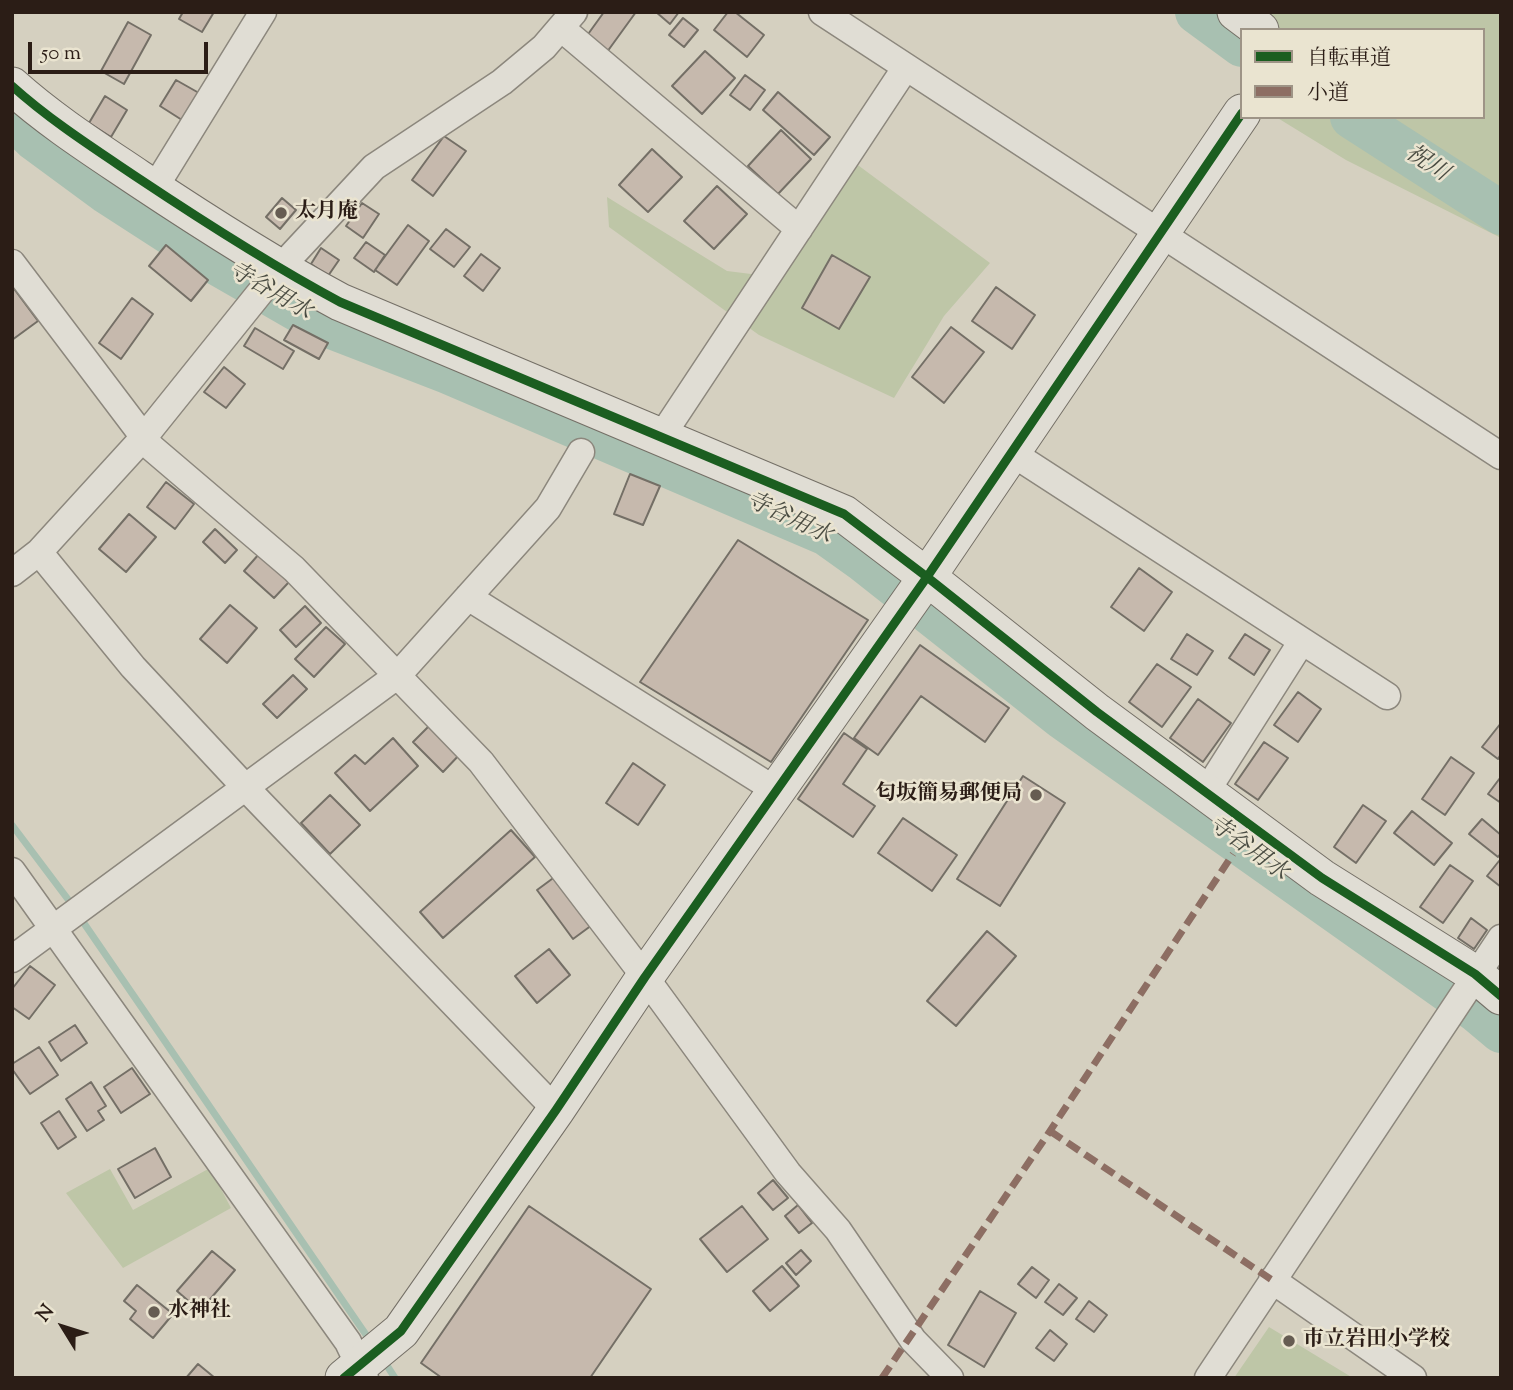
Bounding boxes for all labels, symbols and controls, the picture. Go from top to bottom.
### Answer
scale bar [32,28,212,72]
legend [1240,28,1485,119]
text: 50 m [41,39,81,69]
text: 自転車道 [1307,44,1391,74]
text: 小道 [1307,79,1349,109]
water label: 祝川 [1399,141,1453,189]
place label: 太月庵 [295,200,358,226]
marker: 太月庵 [273,205,289,221]
water label: 寺谷用水 [222,258,316,328]
water label: 寺谷用水 [740,488,836,552]
place label: 匂坂簡易郵便局 [875,782,1022,808]
marker: 匂坂簡易郵便局 [1028,787,1044,803]
water label: 寺谷用水 [1202,812,1292,888]
north arrow [28,1292,98,1362]
text: N [31,1299,61,1328]
place label: 水神社 [168,1299,231,1325]
marker: 水神社 [146,1304,162,1320]
place label: 市立岩田小学校 [1303,1328,1450,1354]
marker: 市立岩田小学校 [1281,1333,1297,1349]

